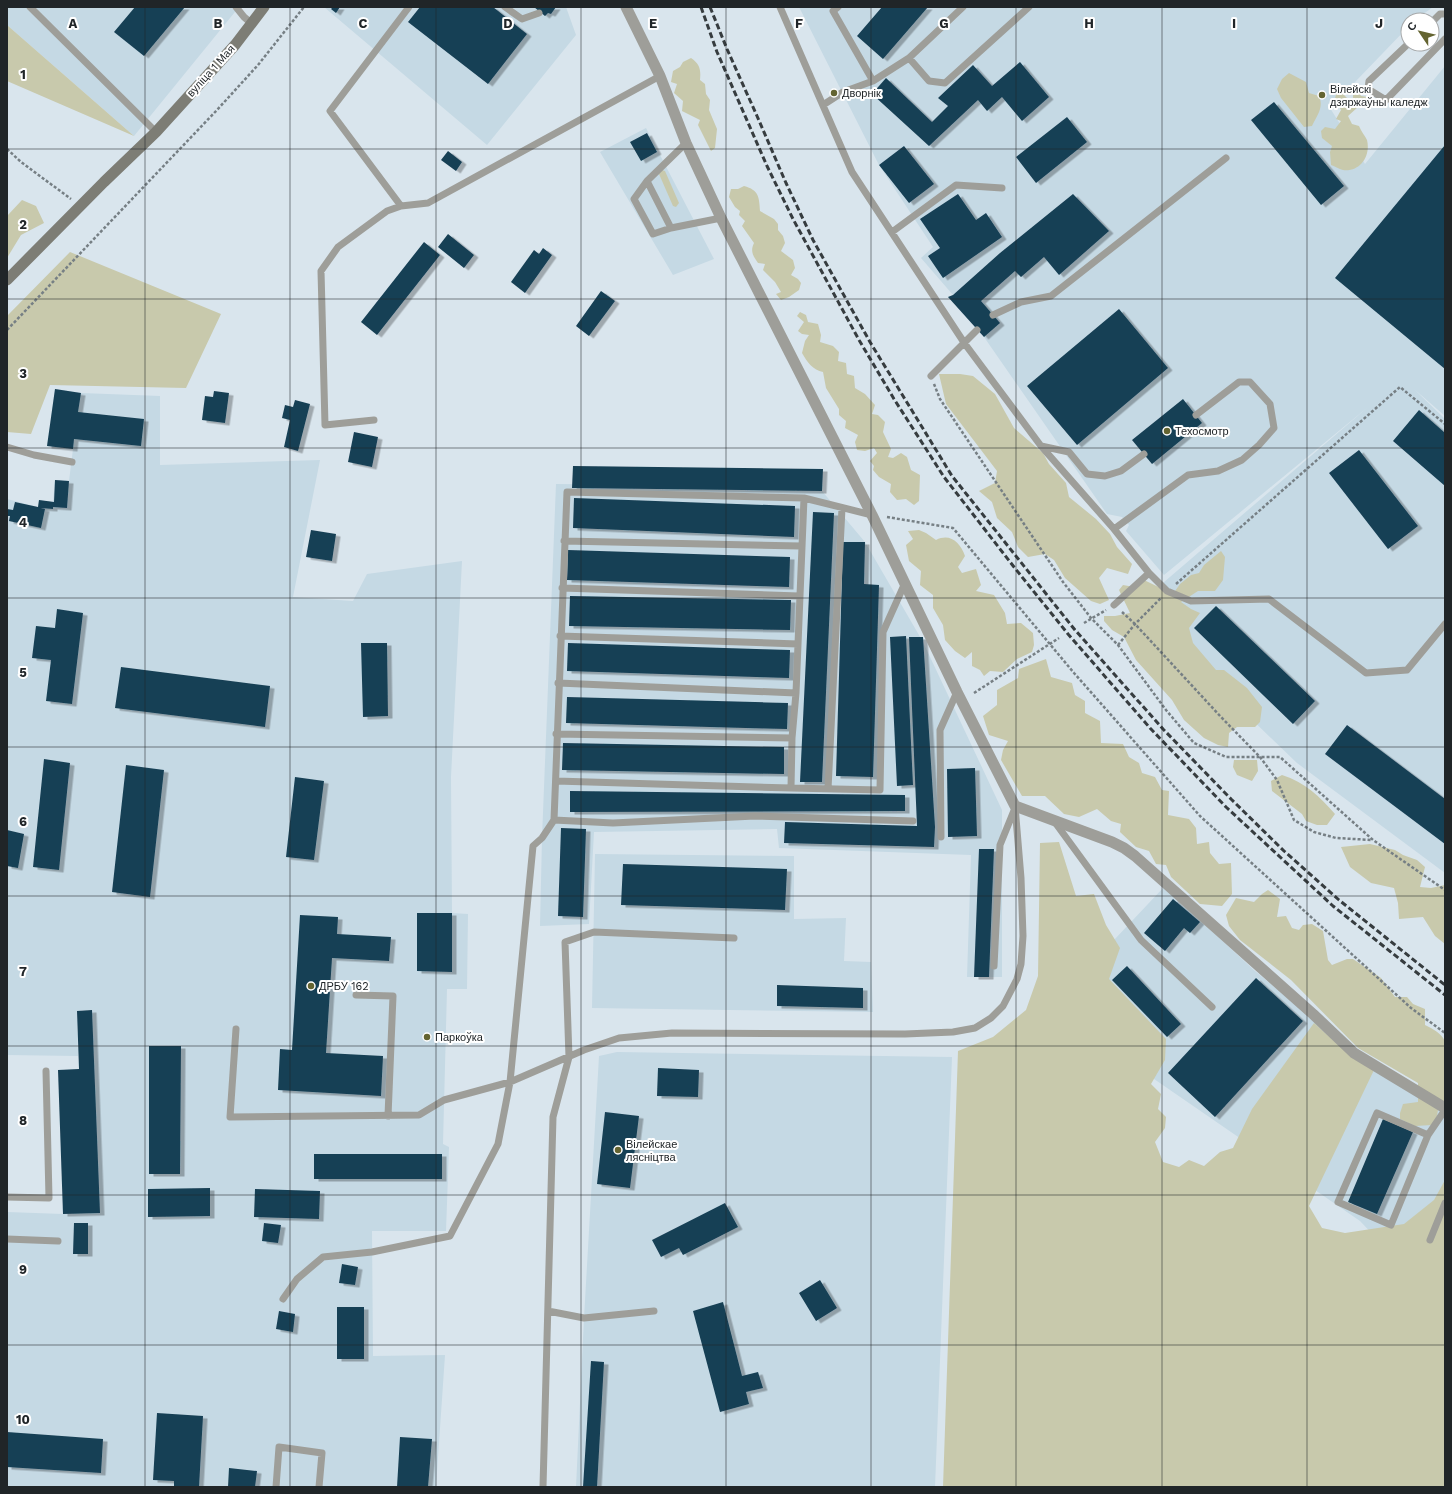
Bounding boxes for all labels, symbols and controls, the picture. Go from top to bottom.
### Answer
north arrow [1400,12,1440,52]
text: A [69,16,78,31]
text: B [214,16,223,31]
text: C [359,16,368,31]
text: D [503,16,513,31]
text: E [649,16,657,31]
text: F [795,16,803,31]
text: G [939,16,949,31]
text: H [1084,16,1094,31]
text: I [1232,16,1236,31]
text: J [1375,16,1383,31]
text: С [1405,20,1420,34]
street label: вуліца 1 Мая [184,42,238,100]
text: 1 [20,67,26,82]
place label: Вілейскі дзяржаўны каледж [1330,83,1428,109]
place label: Дворнік [842,87,881,100]
marker: Дворнік [829,88,839,98]
marker: Вілейскі дзяржаўны каледж [1317,90,1327,100]
text: 2 [19,217,27,232]
text: 3 [19,366,27,381]
place label: Техосмотр [1175,425,1229,438]
marker: Техосмотр [1162,426,1172,436]
text: 4 [19,515,28,530]
text: 5 [19,665,27,680]
text: 6 [19,814,27,829]
text: 7 [19,964,27,979]
place label: ДРБУ 162 [319,980,369,993]
marker: ДРБУ 162 [306,981,316,991]
place label: Паркоўка [435,1031,484,1044]
marker: Паркоўка [422,1032,432,1042]
text: 8 [19,1113,27,1128]
place label: Вілейскае лясніцтва [626,1138,677,1164]
marker: Вілейскае лясніцтва [613,1145,623,1155]
text: 9 [19,1262,27,1277]
text: 10 [16,1412,30,1427]

